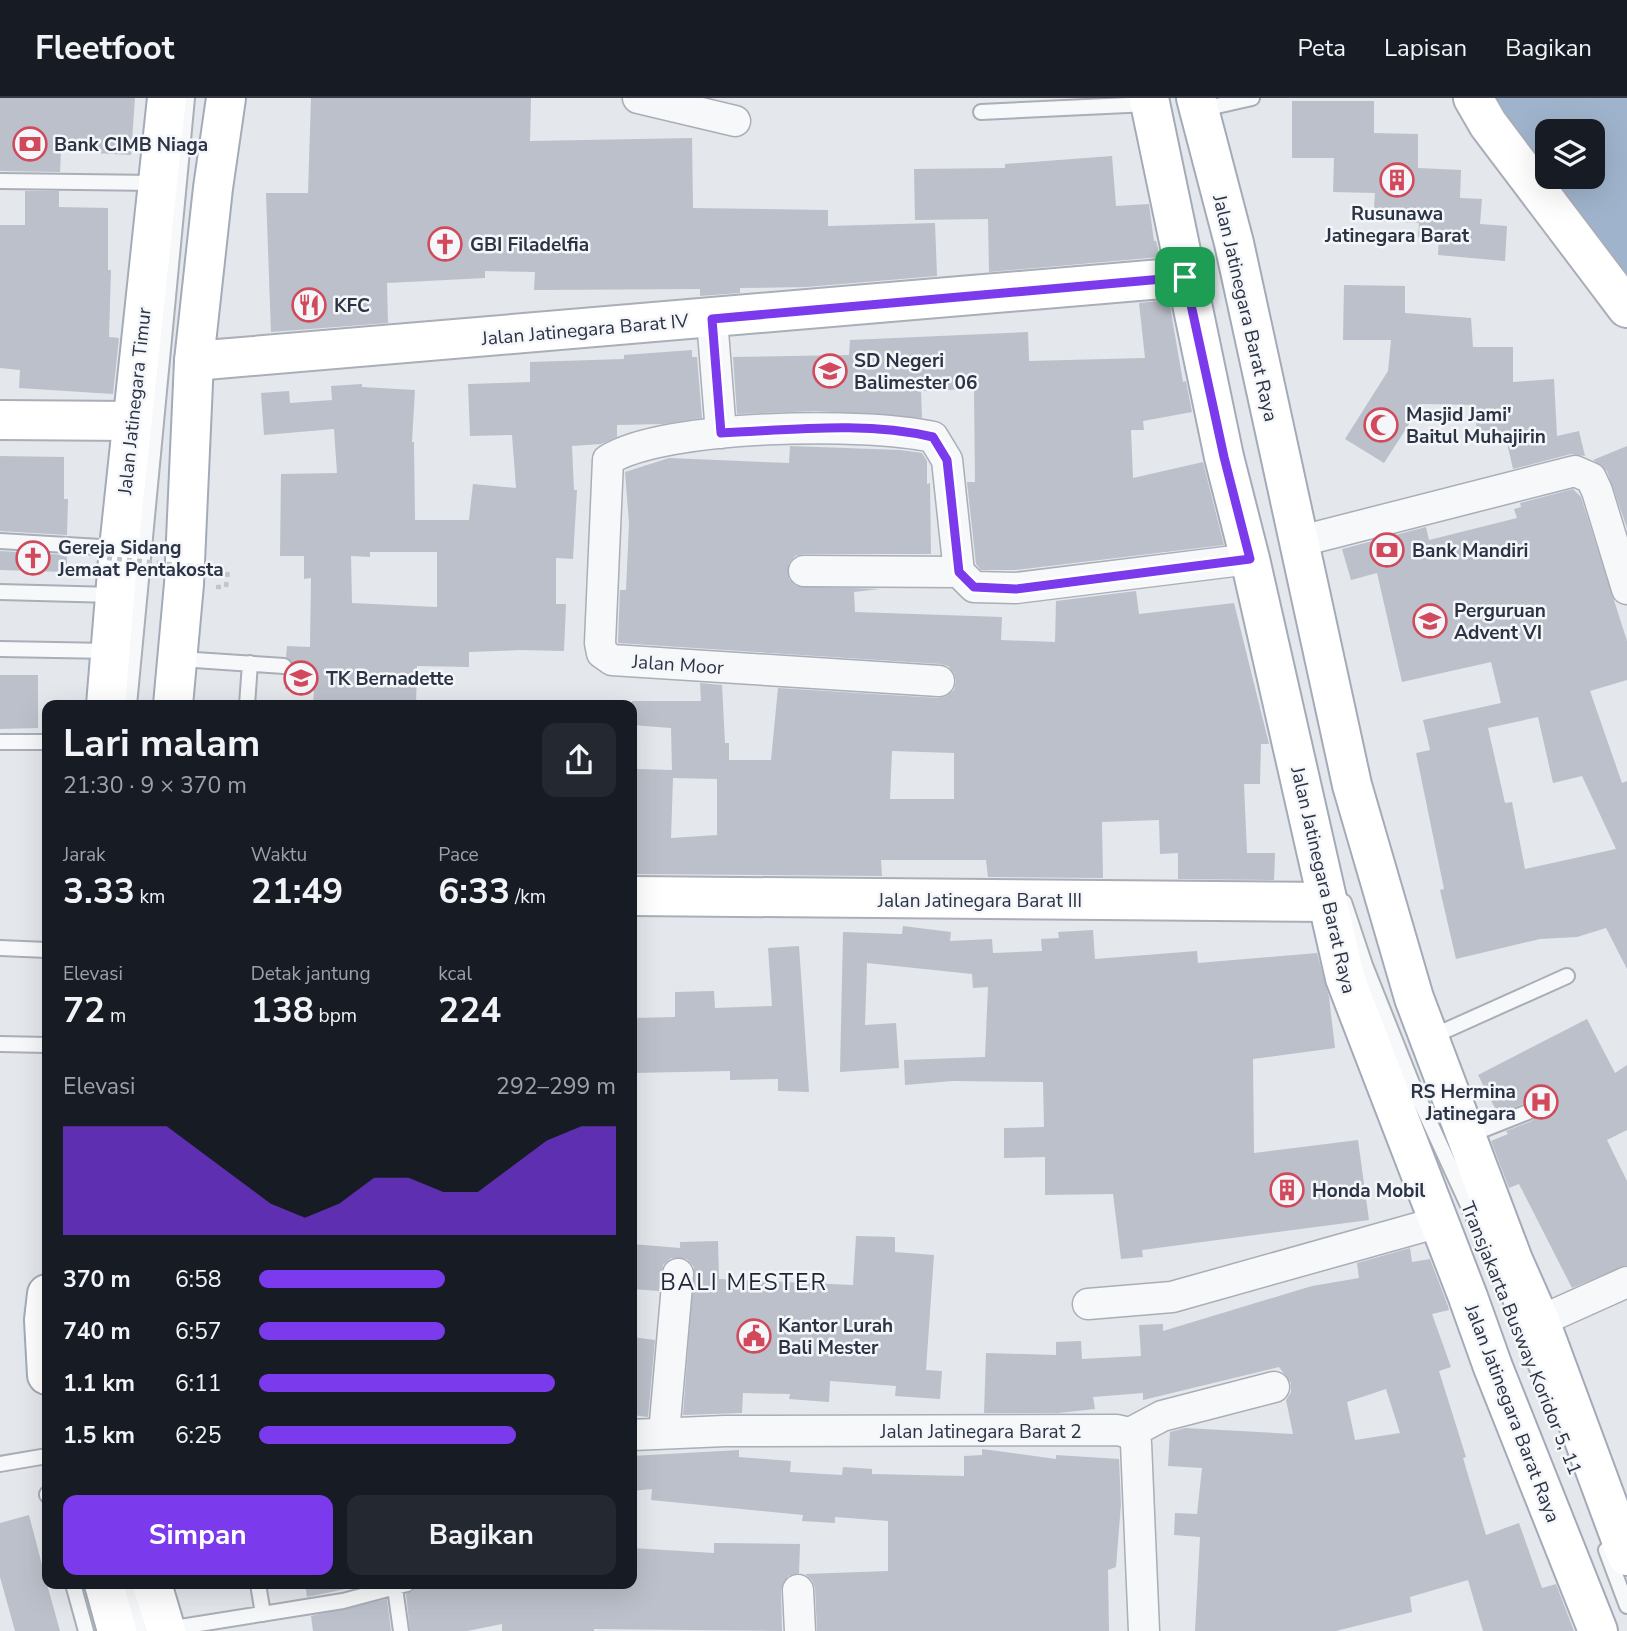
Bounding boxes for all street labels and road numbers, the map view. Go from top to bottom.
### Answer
street label: Jalan Jatinegara Barat Raya [1206,191,1284,424]
street label: Jalan Jatinegara Timur [112,306,158,497]
street label: Jalan Jatinegara Barat IV [479,308,691,352]
street label: Jalan Moor [630,649,725,681]
street label: Jalan Jatinegara Barat Raya [1284,763,1362,996]
street label: Jalan Jatinegara Barat III [877,888,1082,914]
street label: Transjakarta Busway Koridor 5, 11 [1454,1198,1588,1479]
street label: Jalan Jatinegara Barat Raya [1458,1299,1566,1526]
street label: Jalan Jatinegara Barat 2 [879,1419,1082,1445]

